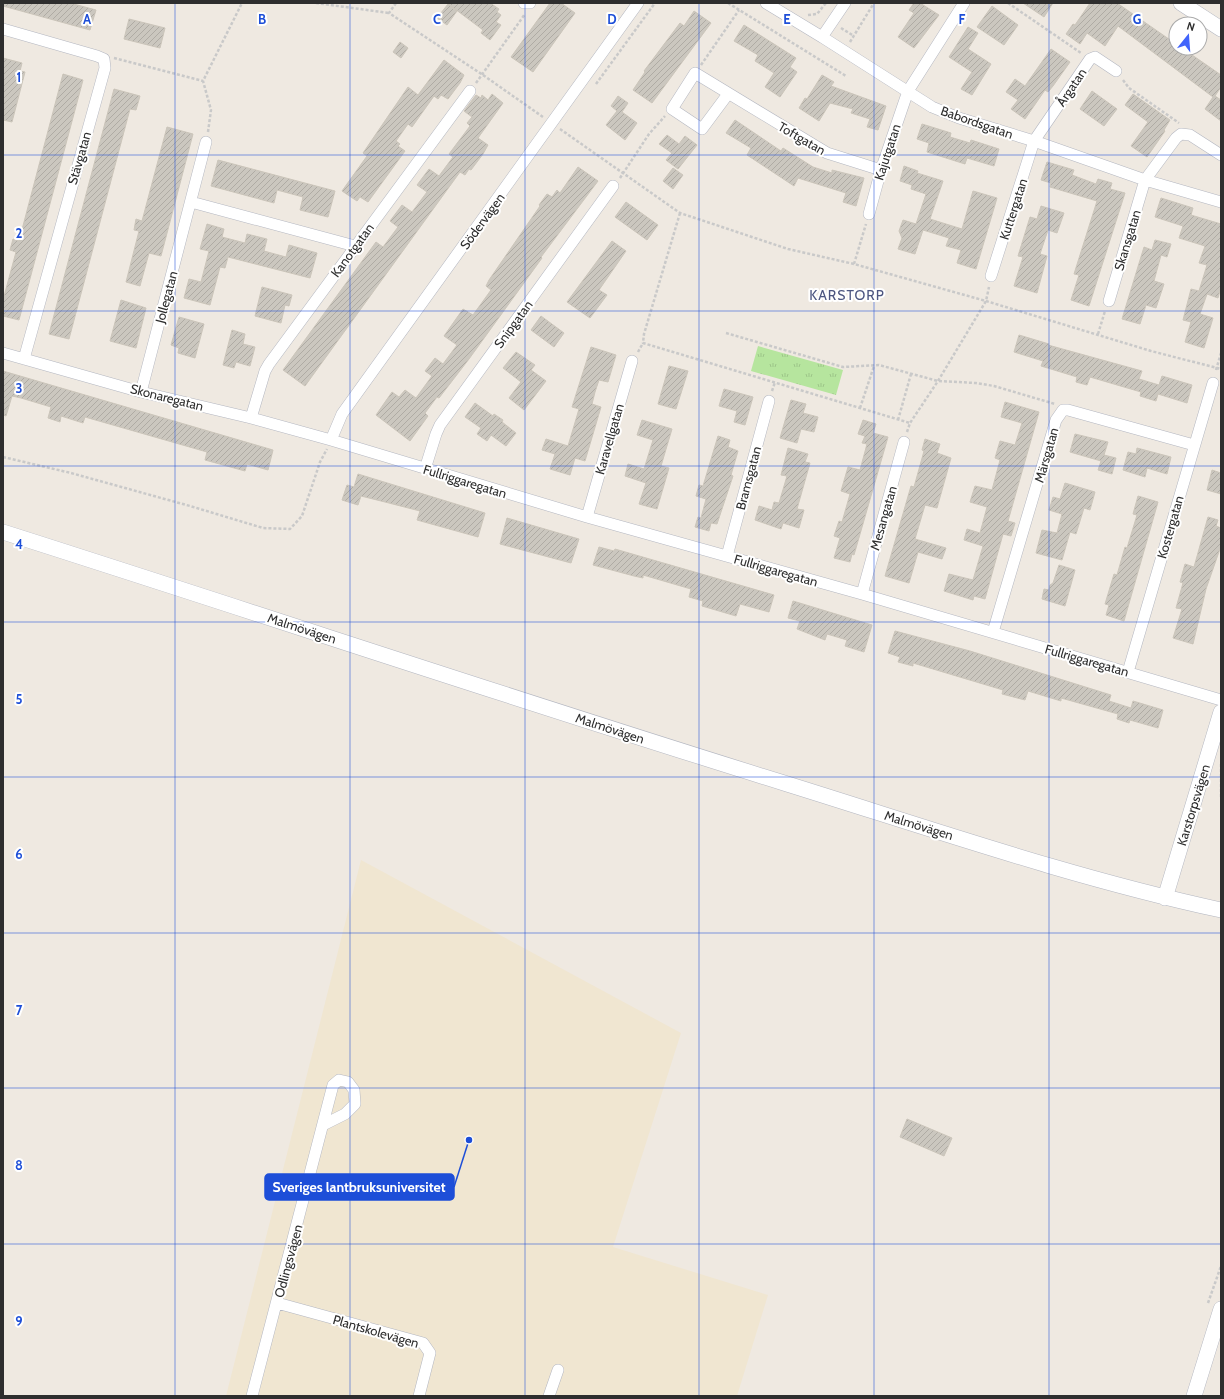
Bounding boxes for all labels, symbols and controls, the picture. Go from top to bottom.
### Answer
text: A [83,11,92,27]
text: B [258,11,266,27]
text: C [433,11,441,27]
text: D [607,11,617,27]
text: E [783,11,791,27]
text: F [959,11,966,27]
text: G [1133,11,1142,27]
north arrow [1168,16,1208,56]
text: N [1185,19,1197,34]
street label: Årgatan [1052,64,1090,109]
text: 1 [17,69,21,85]
street label: Babordsgatan [939,102,1015,142]
street label: Toftgatan [775,118,829,158]
street label: Kajutgatan [870,122,905,182]
street label: Stävgatan [64,130,94,186]
street label: Kuttergatan [996,176,1030,242]
street label: Södervägen [456,190,508,252]
street label: Skansgatan [1110,208,1144,272]
street label: Kanotgatan [327,220,377,280]
text: 2 [16,225,23,241]
street label: Jollegatan [151,269,181,326]
district label: KARSTORP [809,286,885,304]
street label: Snipgatan [490,297,536,351]
text: 3 [15,380,23,396]
street label: Skonaregatan [129,380,205,414]
street label: Karavellgatan [591,402,627,476]
street label: Märsgatan [1030,426,1062,484]
street label: Bramsgatan [732,444,764,512]
street label: Fullriggaregatan [421,461,509,501]
street label: Mesangatan [866,484,900,552]
street label: Kostergatan [1153,494,1187,560]
text: 4 [15,536,23,552]
street label: Fullriggaregatan [732,550,820,590]
street label: Malmövägen [266,609,338,647]
street label: Fullriggaregatan [1043,640,1131,680]
text: 5 [16,691,23,707]
street label: Malmövägen [574,709,646,747]
street label: Karstorpsvägen [1173,762,1213,848]
street label: Malmövägen [883,807,955,843]
text: 6 [15,846,23,862]
text: 7 [16,1002,23,1018]
text: 8 [15,1157,23,1173]
callout: Sveriges lantbruksuniversitet [265,1174,454,1200]
text: Sveriges lantbruksuniversitet [273,1178,446,1196]
street label: Odlingsvägen [271,1223,305,1299]
street label: Plantskolevägen [331,1311,421,1351]
text: 9 [15,1313,23,1329]

